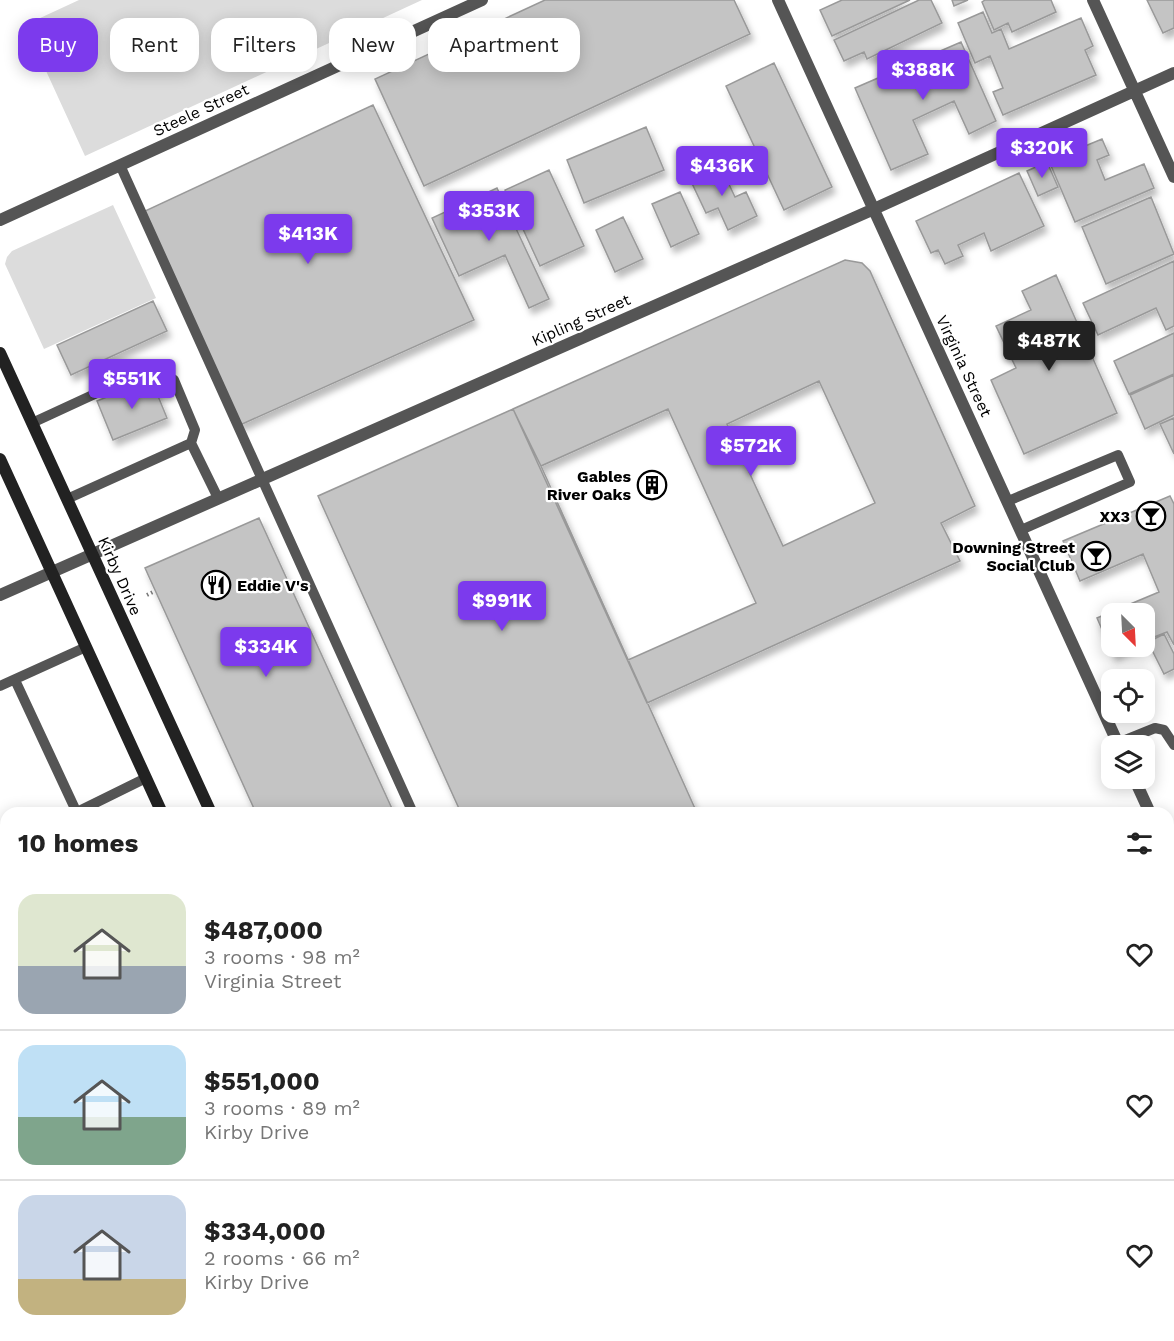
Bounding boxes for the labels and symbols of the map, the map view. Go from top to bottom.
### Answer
pin: $388K [881,50,965,101]
street label: Steele Street [150,79,252,140]
pin: $320K [1000,128,1084,179]
pin: $436K [680,146,764,197]
pin: $353K [447,191,531,242]
pin: $413K [266,214,350,265]
street label: Kipling Street [529,290,634,350]
street label: Virginia Street [932,312,996,420]
pin: $487K [1007,321,1091,372]
pin: $551K [90,359,174,410]
pin: $572K [709,426,793,477]
place label: Gables River Oaks [547,467,631,504]
building icon: Gables River Oaks [636,469,668,501]
bar icon: XX3 [1135,500,1167,532]
place label: XX3 [1099,507,1130,526]
street label: Kirby Drive [94,534,146,618]
place label: Downing Street Social Club [952,538,1075,575]
bar icon: Downing Street Social Club [1080,540,1112,572]
restaurant icon: Eddie V's [200,569,232,601]
place label: Eddie V's [237,576,309,595]
pin: $991K [460,581,544,632]
north arrow [1101,603,1155,657]
pin: $334K [224,627,308,678]

